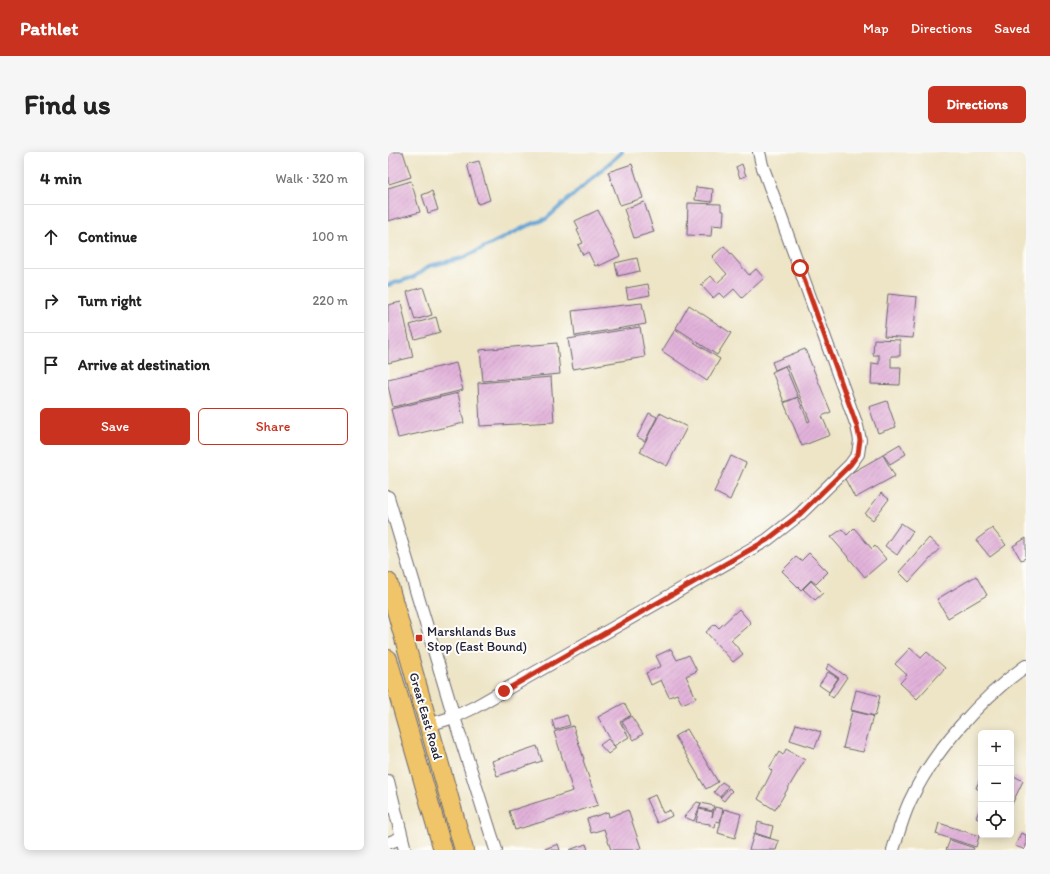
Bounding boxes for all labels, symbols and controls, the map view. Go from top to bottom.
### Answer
text: Pathlet [20,17,78,40]
text: Map [863,20,889,37]
text: Directions [911,20,972,37]
text: Saved [994,20,1030,37]
button: Directions [928,86,1026,123]
text: Find us [24,87,111,121]
text: 4 min [40,168,82,188]
text: Walk · 320 m [276,171,348,186]
icon: ahead [40,226,62,248]
text: Continue [78,228,137,246]
text: 100 m [312,229,348,244]
route start [791,259,809,277]
icon: right [40,290,62,312]
text: Turn right [78,292,142,310]
text: 220 m [312,293,348,308]
icon: arrive [40,354,62,376]
text: Arrive at destination [78,356,210,374]
button: Save [40,408,190,445]
button: Share [198,408,348,445]
place label: Marshlands Bus Stop (East Bound) [427,624,527,654]
marker: Marshlands Bus Stop (East Bound) [414,633,424,643]
street label: Great East Road [406,671,446,761]
route end [495,682,513,700]
map controls [978,730,1014,838]
button: + [978,730,1014,766]
button: − [978,766,1014,802]
button: locate [978,802,1014,838]

